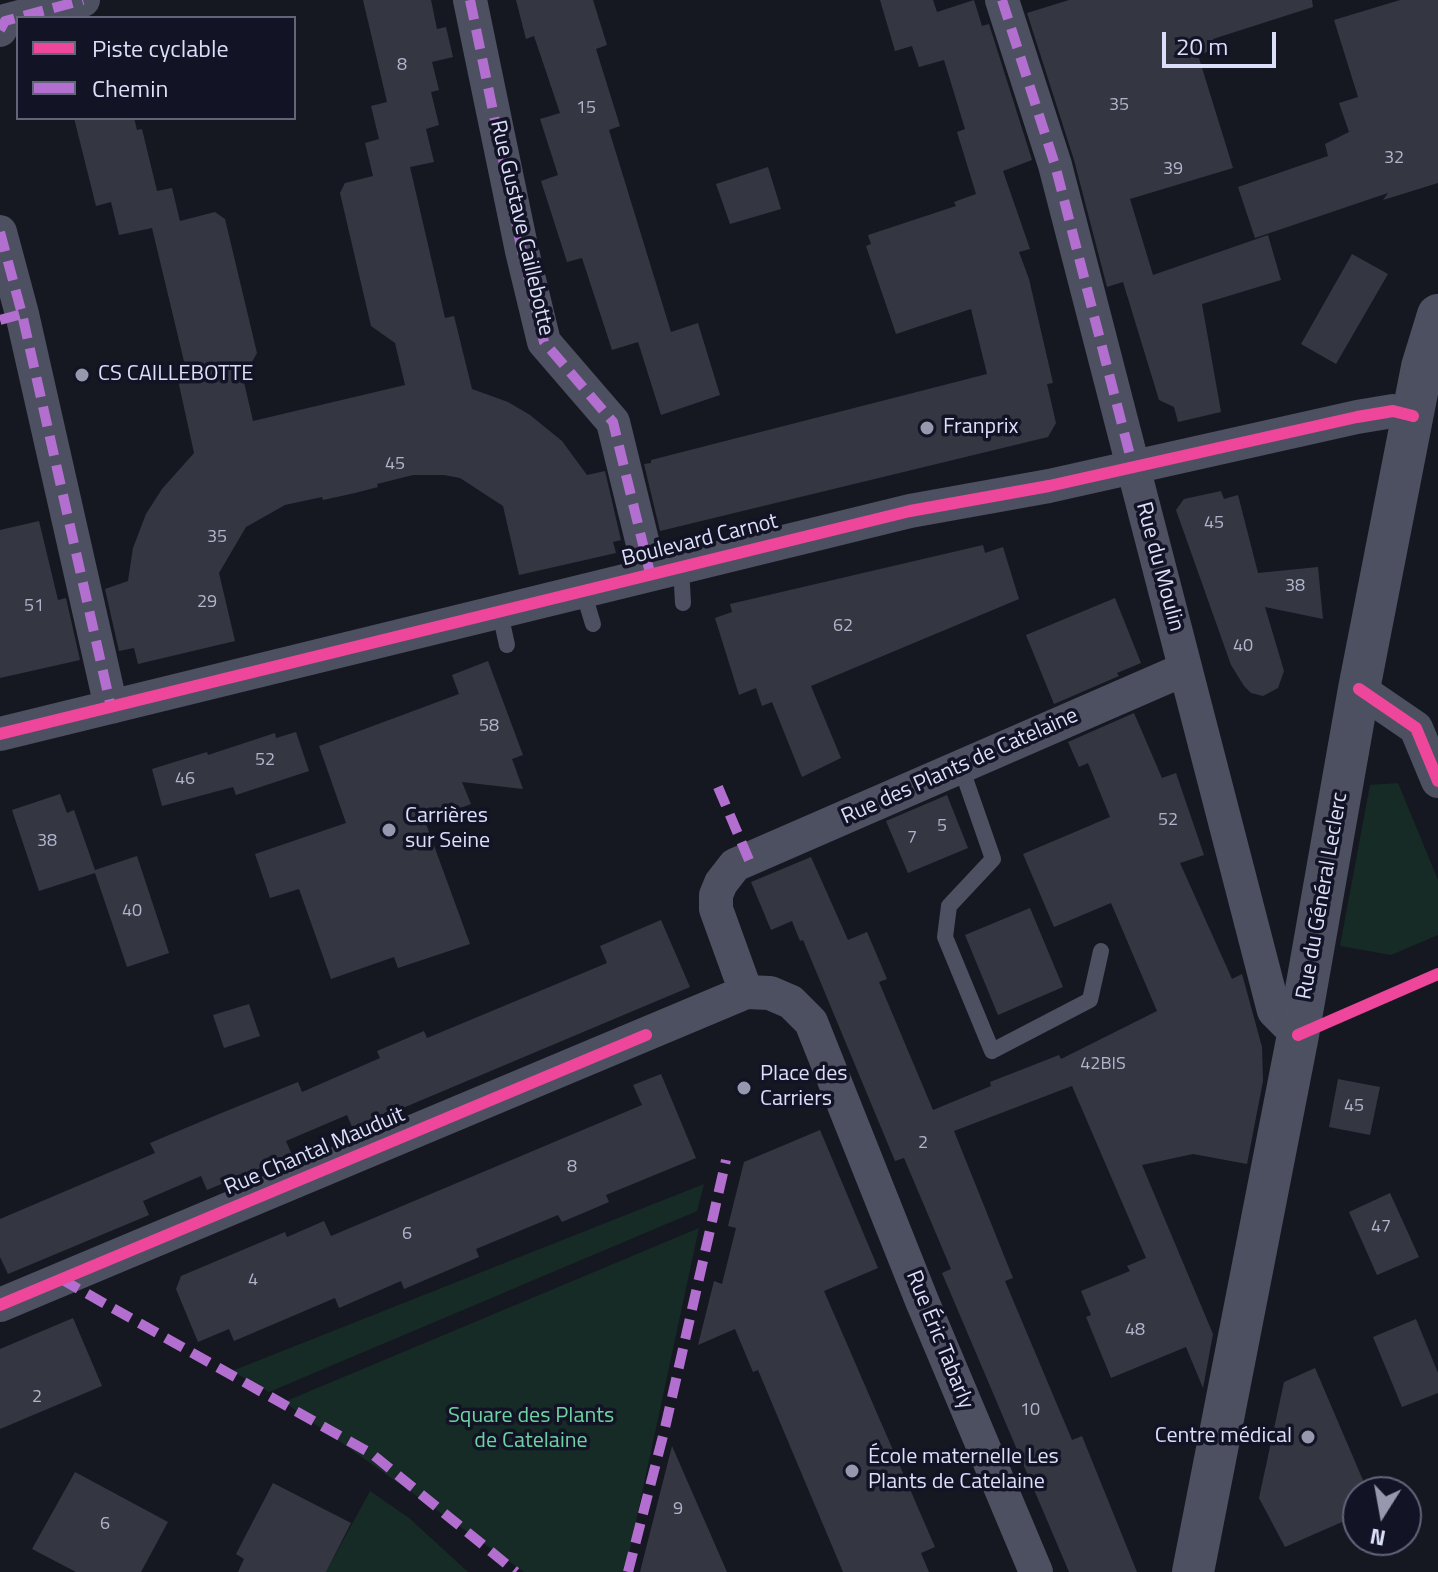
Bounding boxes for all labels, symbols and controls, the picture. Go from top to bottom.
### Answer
legend [16,16,296,120]
scale bar [1166,16,1280,66]
text: 20 m [1176,28,1228,64]
text: Piste cyclable [92,30,229,66]
house number: 8 [397,55,407,77]
text: Chemin [92,70,168,106]
house number: 35 [1109,95,1129,117]
house number: 15 [576,98,596,120]
street label: Rue Gustave Caillebotte [483,118,559,338]
house number: 32 [1384,148,1404,170]
house number: 39 [1163,159,1183,181]
place label: CS CAILLEBOTTE [98,362,253,388]
marker: CS CAILLEBOTTE [73,366,91,384]
place label: Franprix [943,415,1019,441]
marker: Franprix [918,419,936,437]
house number: 45 [385,454,405,476]
street label: Rue du Moulin [1129,500,1189,634]
street label: Boulevard Carnot [619,509,781,573]
house number: 45 [1204,513,1224,535]
house number: 35 [207,527,227,549]
house number: 38 [1285,576,1305,598]
house number: 29 [197,592,217,614]
house number: 51 [24,596,44,618]
house number: 62 [833,616,853,638]
house number: 40 [1233,636,1253,658]
street label: Rue des Plants de Catelaine [838,703,1082,831]
house number: 58 [479,716,499,738]
house number: 52 [255,750,275,772]
house number: 46 [175,769,195,791]
street label: Rue du Général Leclerc [1292,790,1354,1002]
place label: Carrières sur Seine [405,804,490,856]
house number: 52 [1158,810,1178,832]
house number: 5 [937,816,947,838]
marker: Carrières sur Seine [380,821,398,839]
house number: 7 [907,828,917,850]
house number: 38 [37,831,57,853]
house number: 40 [122,901,142,923]
house number: 42BIS [1080,1054,1126,1076]
place label: Place des Carriers [760,1062,848,1114]
marker: Place des Carriers [735,1079,753,1097]
house number: 45 [1344,1096,1364,1118]
street label: Rue Chantal Mauduit [221,1102,409,1202]
house number: 2 [918,1133,928,1155]
house number: 8 [567,1157,577,1179]
house number: 47 [1371,1217,1391,1239]
house number: 6 [402,1224,412,1246]
street label: Rue Éric Tabarly [899,1267,979,1413]
house number: 4 [248,1270,258,1292]
house number: 48 [1125,1320,1145,1342]
house number: 2 [32,1387,42,1409]
house number: 10 [1020,1400,1040,1422]
park label: Square des Plants de Catelaine [448,1404,614,1456]
place label: Centre médical [1155,1424,1292,1450]
marker: Centre médical [1299,1428,1317,1446]
place label: École maternelle Les Plants de Catelaine [868,1445,1059,1496]
marker: École maternelle Les Plants de Catelaine [843,1462,861,1480]
north arrow [1342,1476,1422,1556]
house number: 9 [673,1499,683,1521]
house number: 6 [100,1514,110,1536]
text: N [1367,1519,1389,1556]

